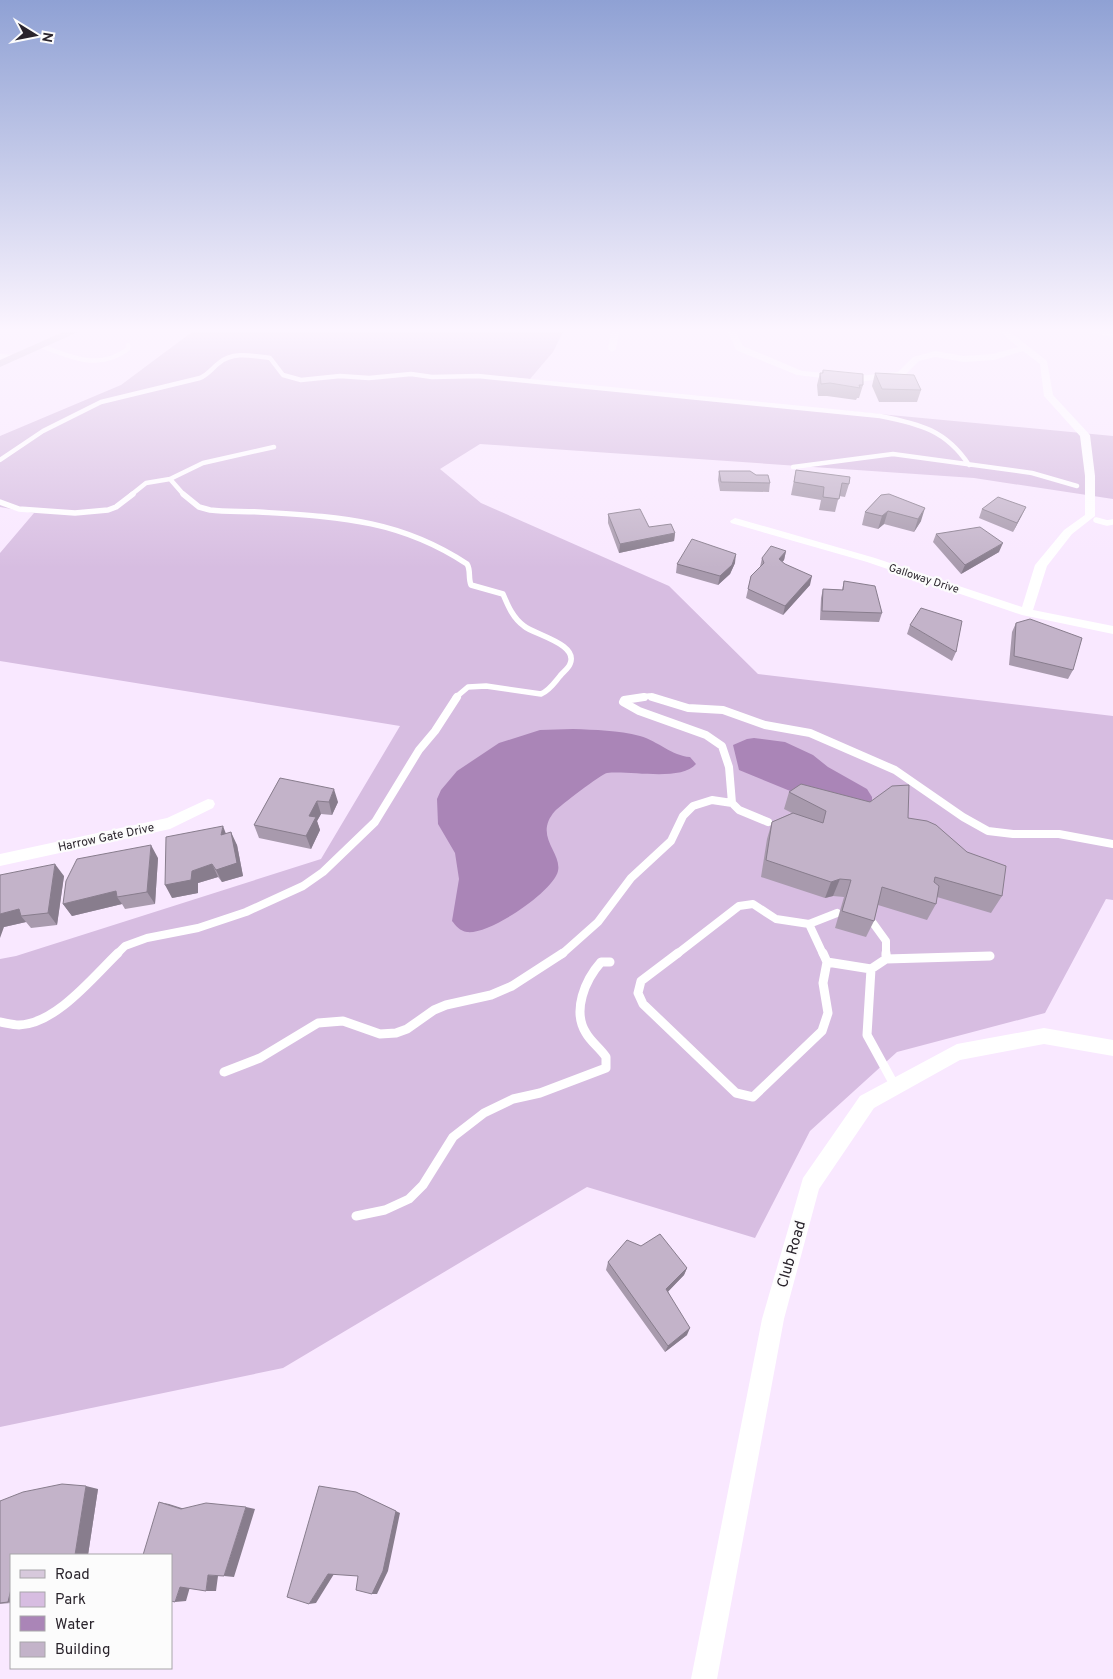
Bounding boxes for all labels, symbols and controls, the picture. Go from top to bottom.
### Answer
north arrow [10,10,60,60]
text: N [37,31,56,43]
street label: Galloway Drive [887,561,961,597]
street label: Harrow Gate Drive [57,820,156,856]
street label: Club Road [774,1219,811,1290]
legend [10,1554,172,1669]
text: Road [55,1566,90,1585]
text: Park [55,1591,86,1610]
text: Water [55,1616,95,1635]
text: Building [55,1641,110,1660]

